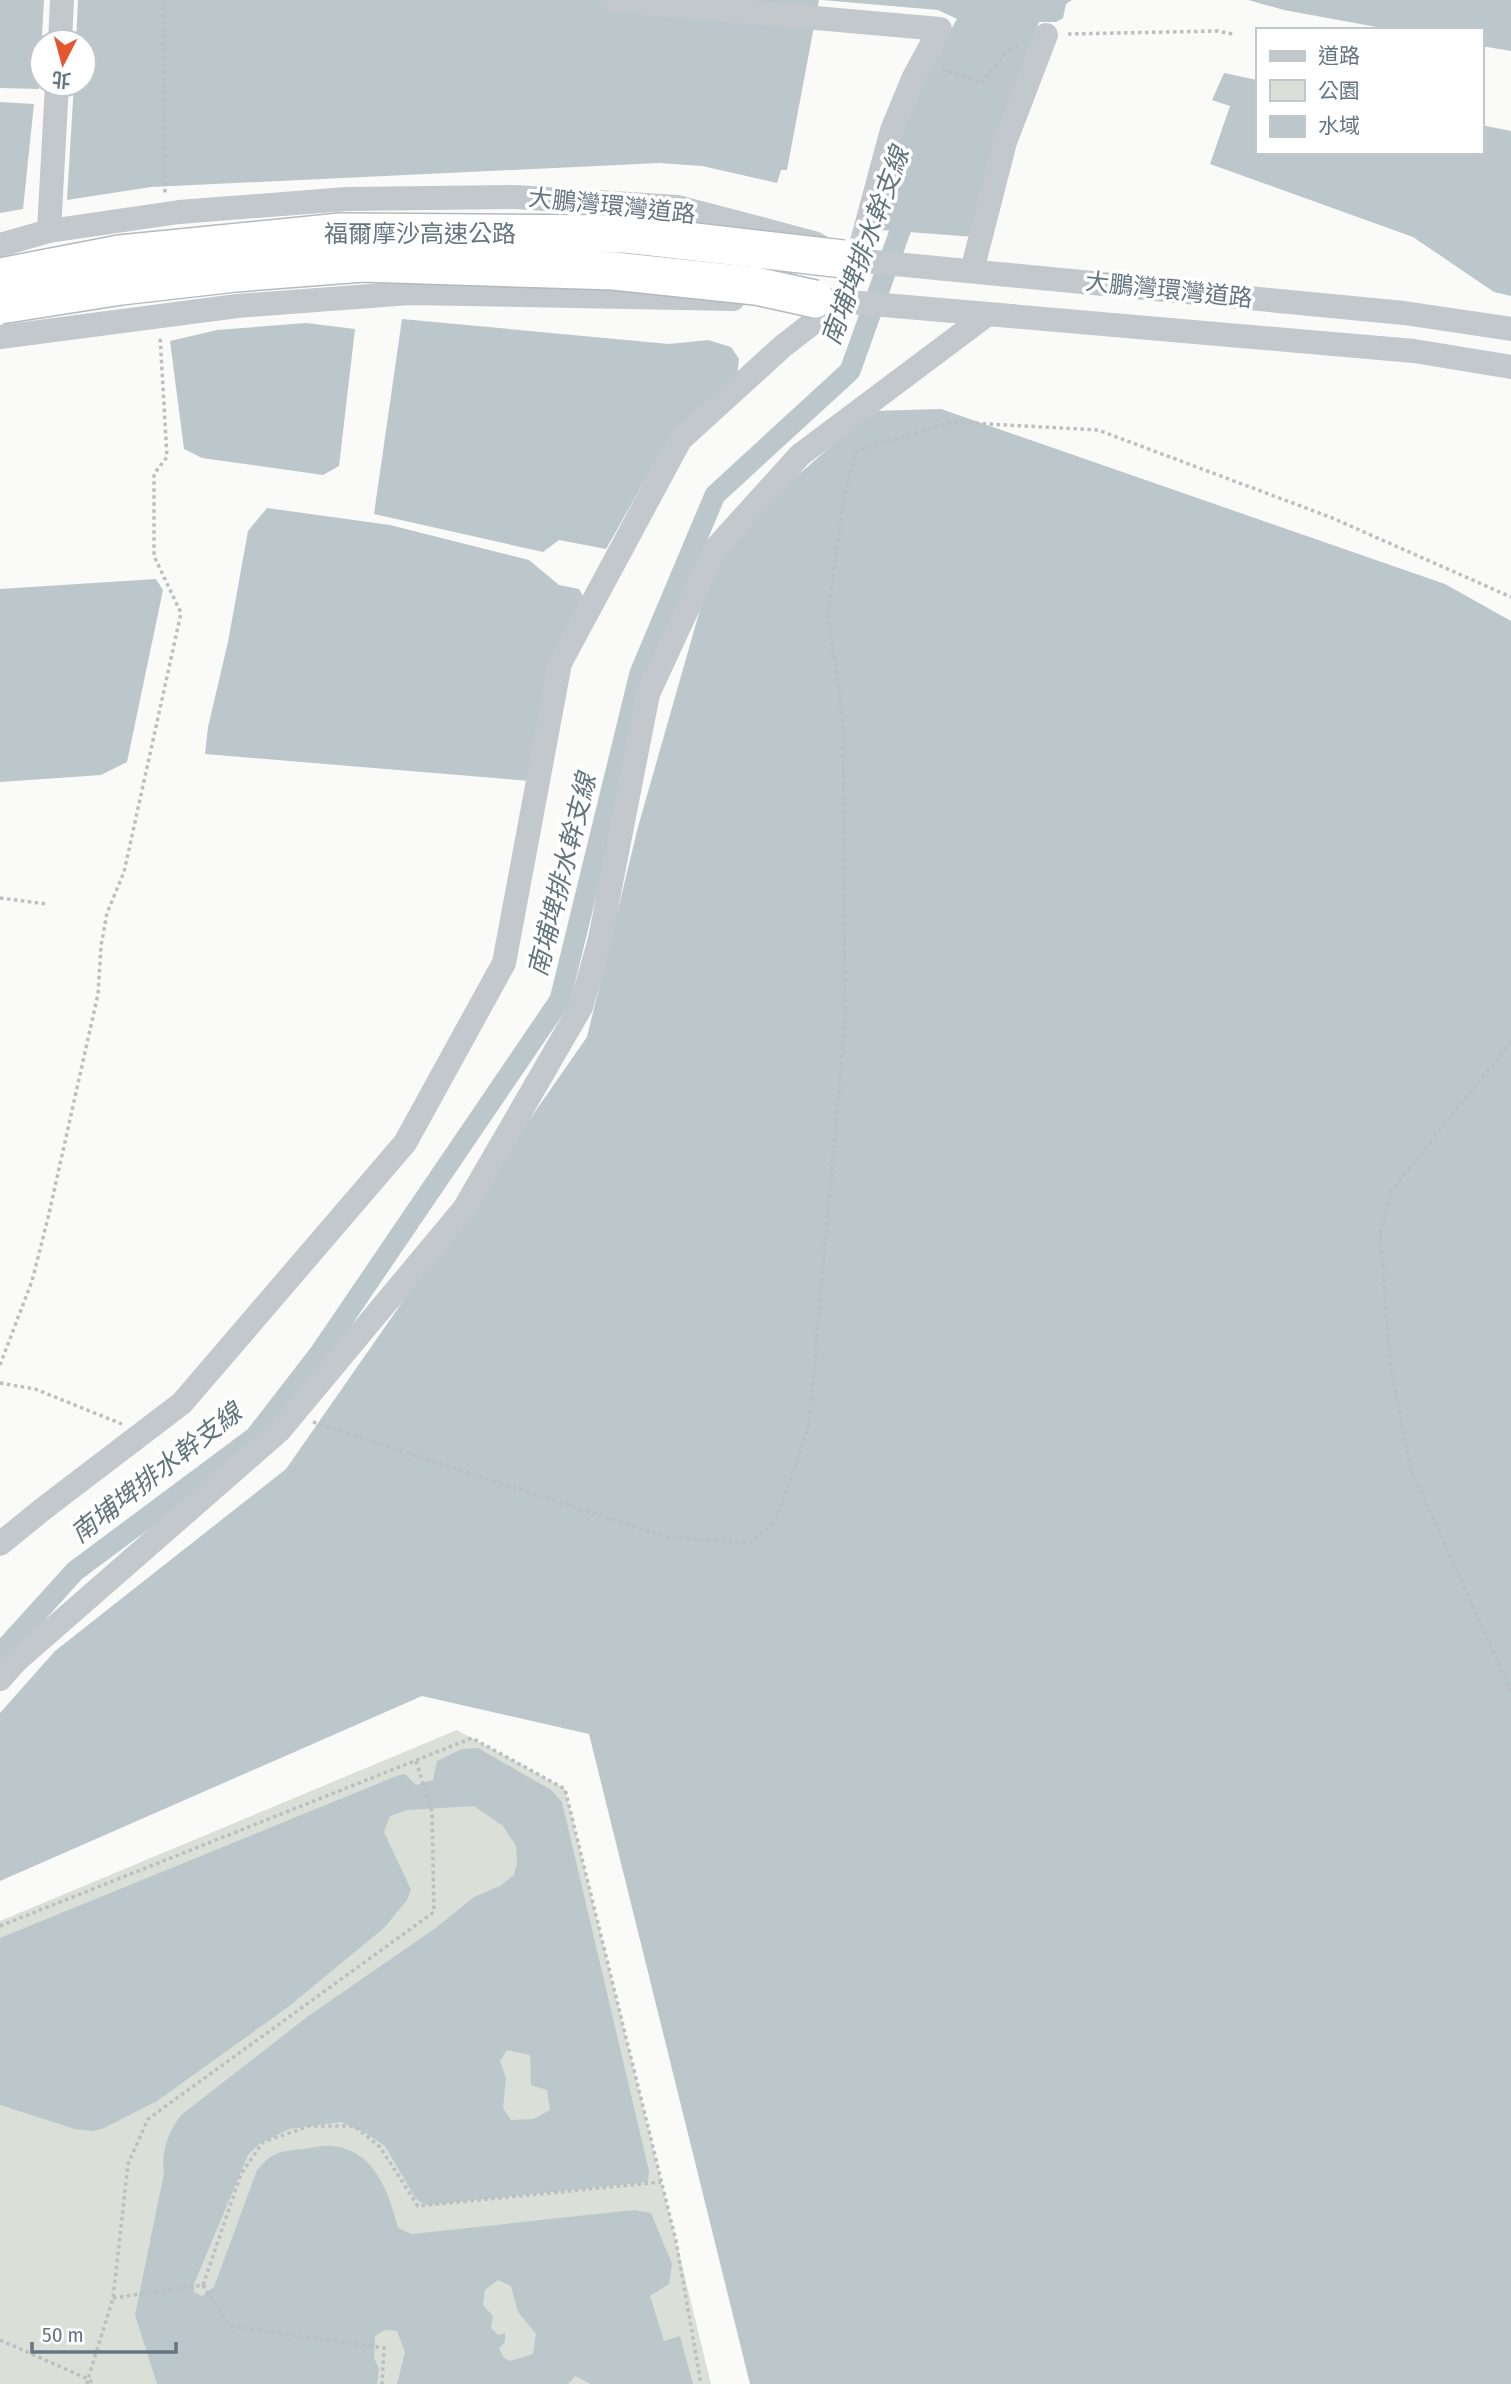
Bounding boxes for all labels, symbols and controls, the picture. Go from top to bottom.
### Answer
north arrow [28,28,98,98]
legend [1256,28,1483,154]
text: 道路 [1318,43,1360,69]
text: 北 [51,67,72,92]
text: 公園 [1318,78,1360,104]
text: 水域 [1318,113,1360,139]
water label: 南埔埤排水幹支線 [815,140,917,349]
street label: 大鵬灣環灣道路 [527,183,697,229]
street label: 福爾摩沙高速公路 [324,220,516,248]
street label: 大鵬灣環灣道路 [1084,267,1254,313]
water label: 南埔埤排水幹支線 [522,768,603,980]
water label: 南埔埤排水幹支線 [65,1395,250,1550]
scale bar [32,2310,175,2354]
text: 50 m [42,2322,84,2348]

